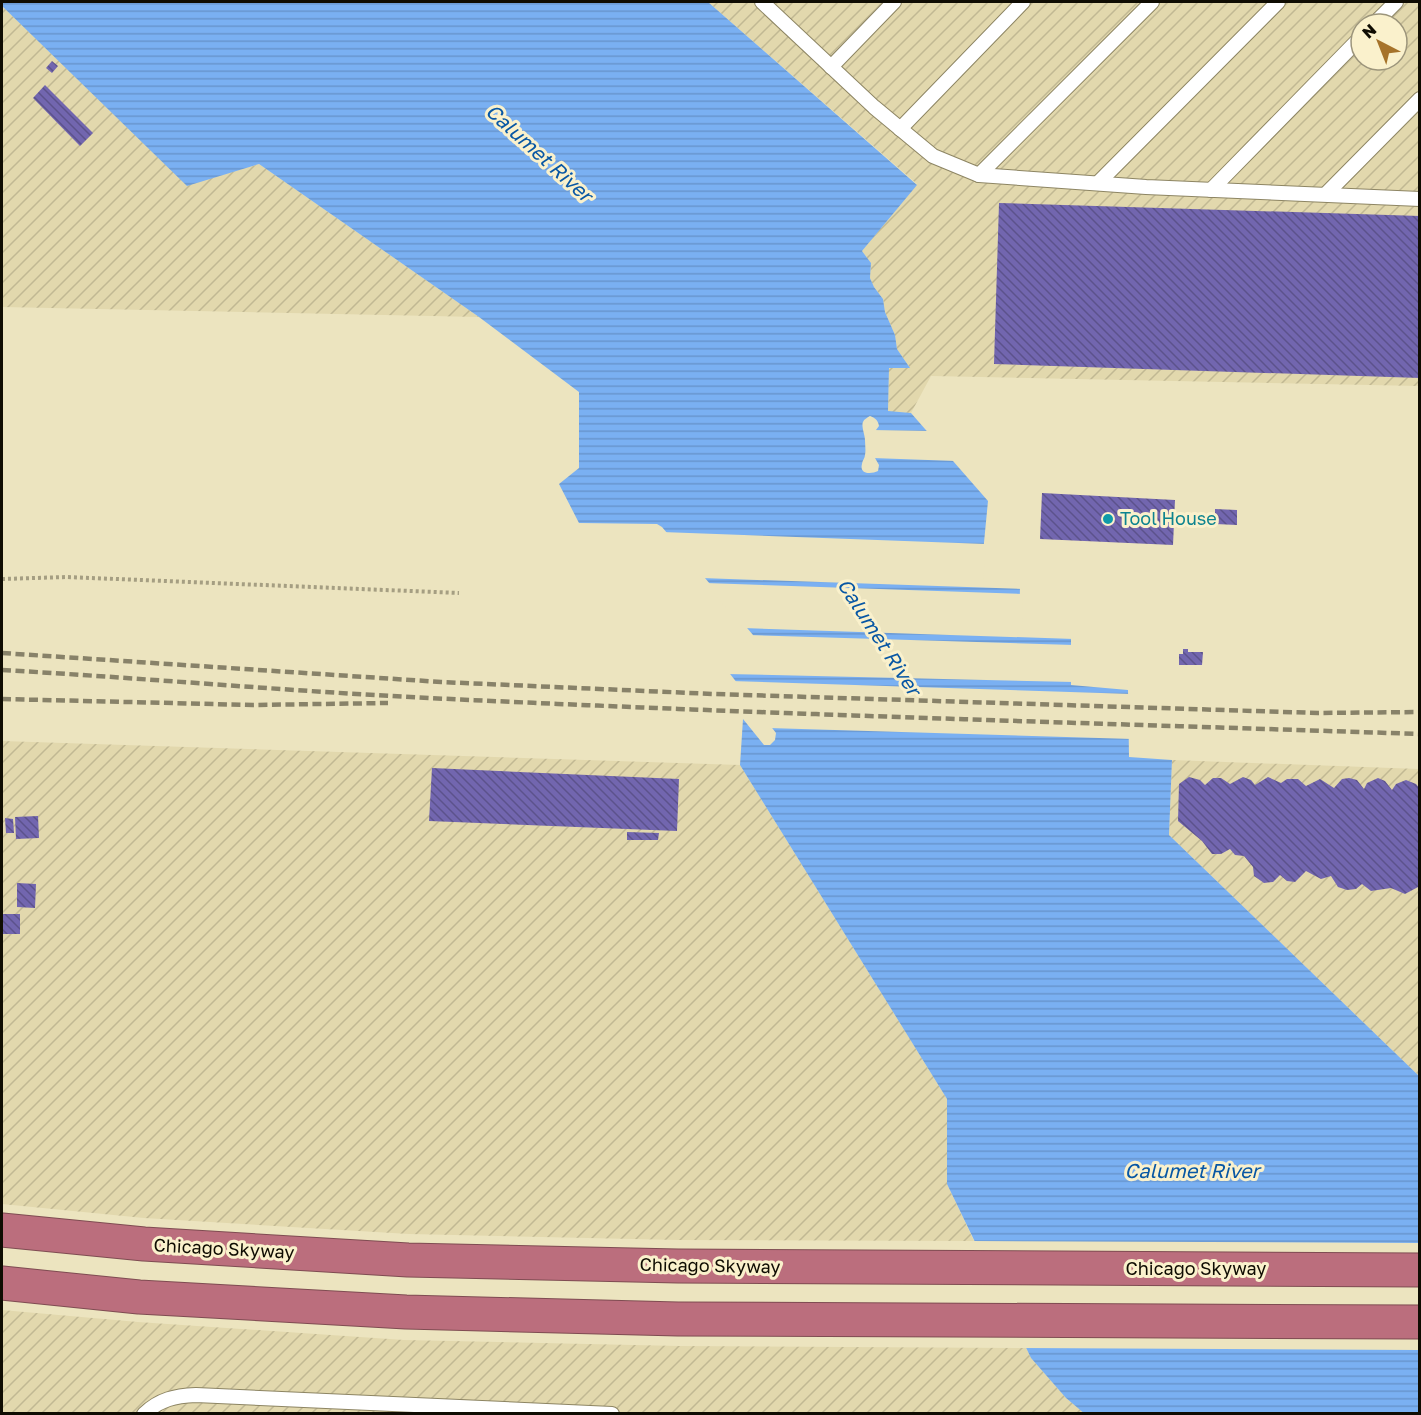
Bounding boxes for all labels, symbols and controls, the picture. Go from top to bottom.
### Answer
north arrow [1349,12,1409,72]
text: N [1358,19,1380,42]
water label: Calumet River [482,98,600,208]
place label: Tool House [1120,507,1217,529]
marker: Tool House [1101,512,1115,526]
water label: Calumet River [833,573,928,702]
water label: Calumet River [1125,1158,1263,1182]
street label: Chicago Skyway [153,1233,295,1263]
street label: Chicago Skyway [639,1253,781,1277]
street label: Chicago Skyway [1126,1257,1266,1279]

